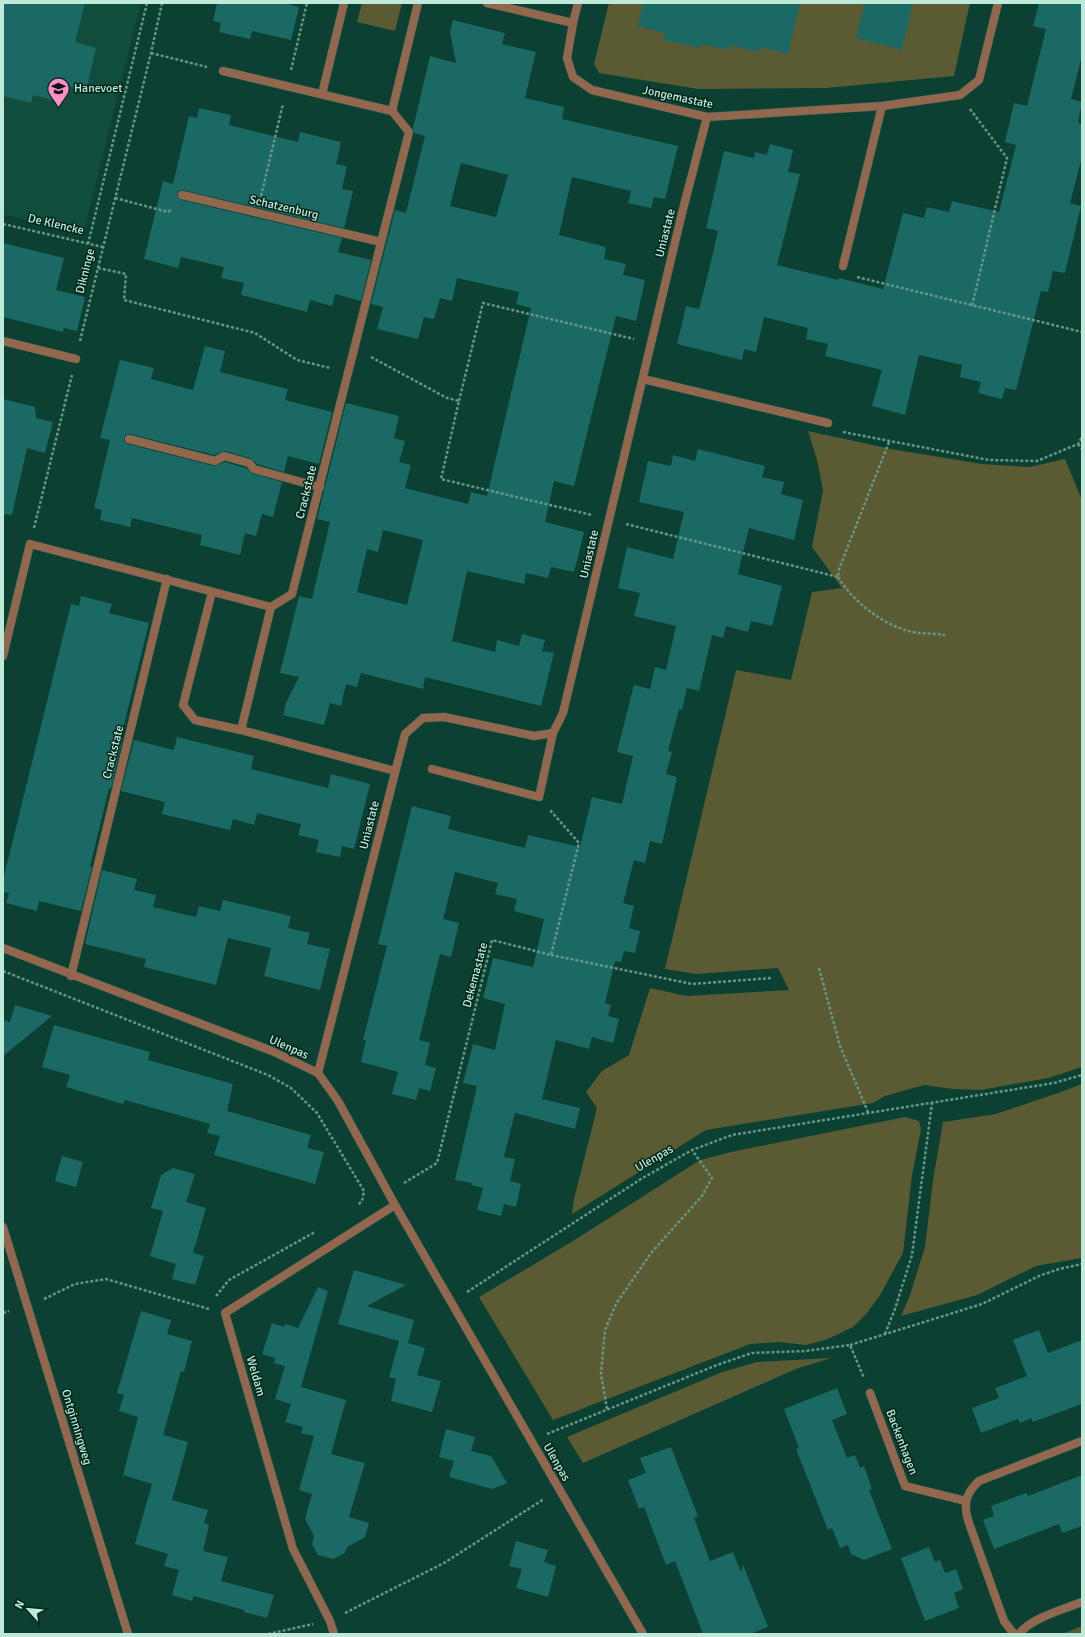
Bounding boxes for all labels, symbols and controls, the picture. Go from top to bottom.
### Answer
school or university icon: Hanevoet [46,75,72,108]
place label: Hanevoet [74,81,122,96]
street label: Jongemastate [641,83,715,112]
street label: Schatzenburg [248,192,320,223]
street label: Uniastate [652,207,679,259]
street label: De Klencke [26,211,85,238]
street label: Dikninge [73,247,98,295]
street label: Crackstate [293,464,320,521]
street label: Uniastate [577,528,602,580]
street label: Crackstate [100,724,127,781]
street label: Uniastate [356,799,383,851]
street label: Dekemastate [460,941,491,1009]
street label: Ulenpas [267,1032,311,1063]
street label: Ulenpas [632,1142,676,1175]
street label: Weldam [243,1354,268,1398]
street label: Ontginningweg [58,1388,95,1467]
street label: Backenhagen [882,1407,921,1477]
street label: Ulenpas [540,1440,573,1484]
north arrow [8,1589,48,1629]
text: N [12,1598,27,1611]

